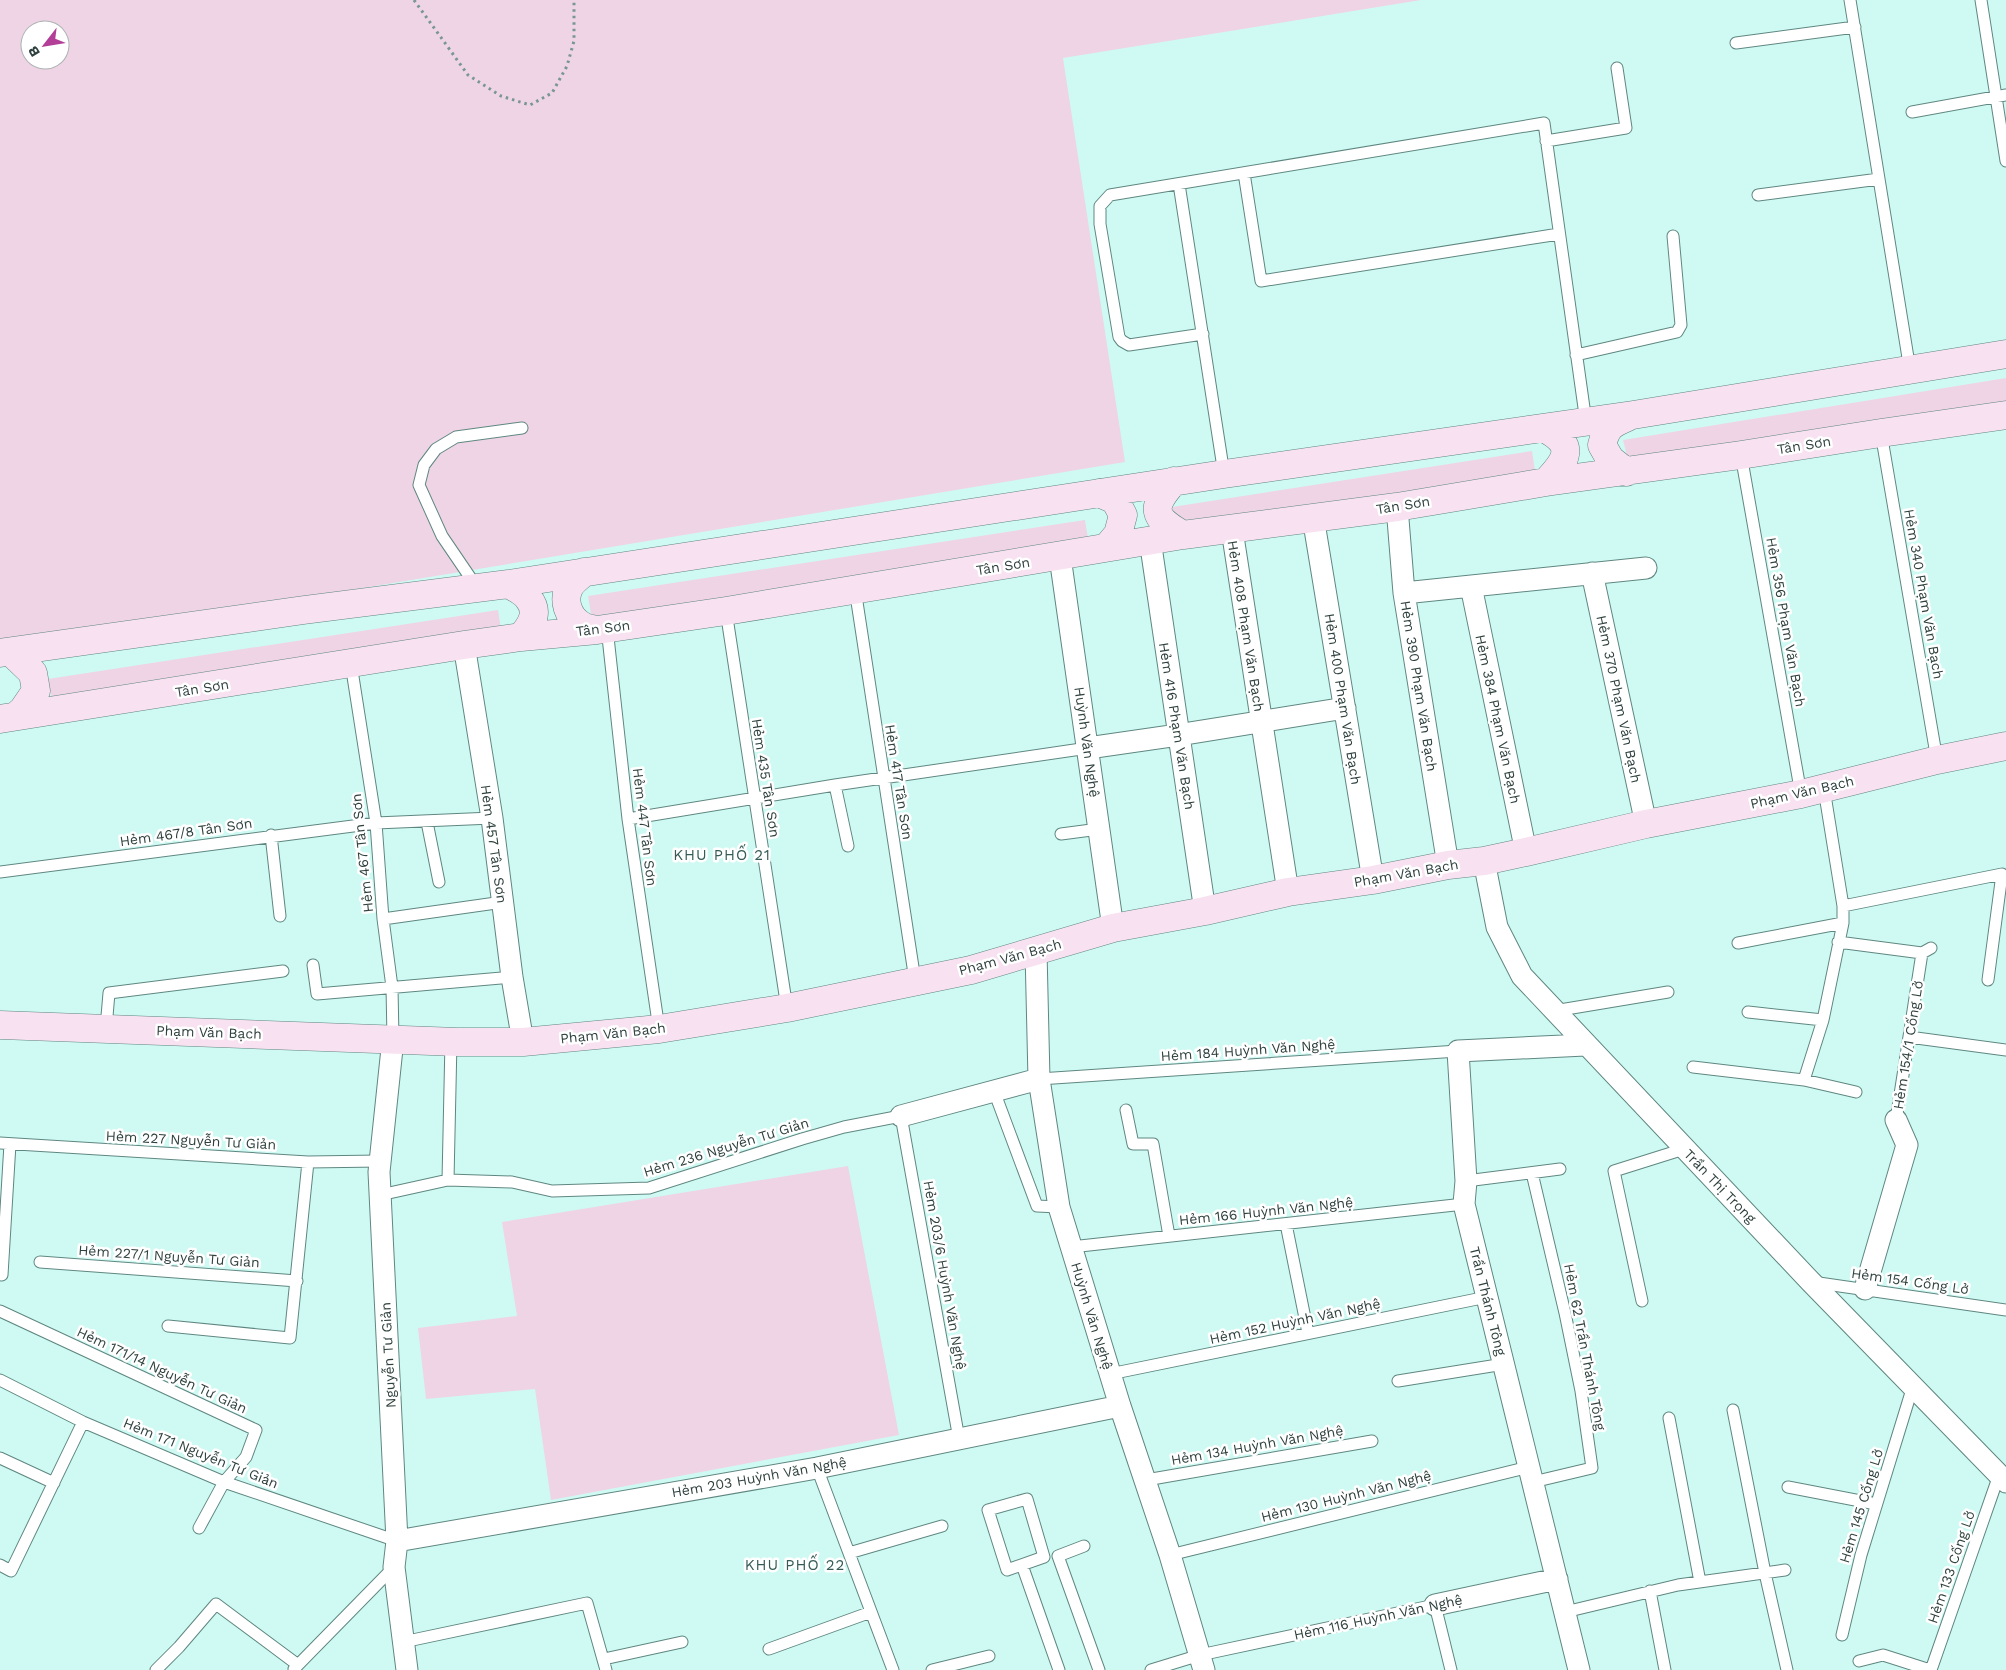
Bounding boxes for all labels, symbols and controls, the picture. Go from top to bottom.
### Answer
north arrow [20,20,70,70]
text: B [24,43,43,60]
street label: Tân Sơn [1776,433,1832,457]
street label: Tân Sơn [1375,493,1431,517]
street label: Hẻm 340 Phạm Văn Bạch [1901,508,1947,680]
street label: Hẻm 356 Phạm Văn Bạch [1763,536,1809,708]
street label: Hẻm 408 Phạm Văn Bạch [1225,539,1267,713]
street label: Tân Sơn [975,554,1031,578]
street label: Hẻm 390 Phạm Văn Bạch [1398,600,1440,772]
street label: Hẻm 400 Phạm Văn Bạch [1322,612,1364,786]
street label: Hẻm 370 Phạm Văn Bạch [1593,614,1645,784]
street label: Tân Sơn [575,617,631,639]
street label: Hẻm 384 Phạm Văn Bạch [1472,633,1524,805]
street label: Hẻm 416 Phạm Văn Bạch [1156,641,1198,811]
street label: Tân Sơn [174,676,230,700]
street label: Huỳnh Văn Nghệ [1071,686,1103,798]
street label: Hẻm 435 Tân Sơn [749,717,783,839]
street label: Hẻm 417 Tân Sơn [882,723,916,841]
street label: Hẻm 447 Tân Sơn [630,767,660,887]
street label: Phạm Văn Bạch [1749,772,1855,812]
street label: Hẻm 457 Tân Sơn [478,784,510,904]
street label: Hẻm 467 Tân Sơn [348,793,376,913]
street label: Hẻm 467/8 Tân Sơn [119,815,253,849]
district label: KHU PHỐ 21 [673,844,771,864]
street label: Phạm Văn Bạch [1352,856,1460,890]
street label: Phạm Văn Bạch [957,936,1063,978]
street label: Hẻm 154/1 Cống Lở [1890,980,1926,1110]
street label: Phạm Văn Bạch [559,1020,667,1046]
street label: Phạm Văn Bạch [156,1022,262,1042]
street label: Hẻm 184 Huỳnh Văn Nghệ [1160,1036,1336,1064]
street label: Hẻm 236 Nguyễn Tư Giản [641,1114,811,1180]
street label: Hẻm 227 Nguyễn Tư Giản [105,1128,277,1152]
street label: Trần Thị Trọng [1681,1146,1760,1227]
street label: Hẻm 203/6 Huỳnh Văn Nghệ [920,1179,970,1371]
street label: Hẻm 166 Huỳnh Văn Nghệ [1178,1194,1354,1228]
street label: Hẻm 227/1 Nguyễn Tư Giản [78,1242,260,1270]
street label: Trần Thánh Tông [1467,1245,1509,1358]
street label: Huỳnh Văn Nghệ [1068,1260,1116,1372]
street label: Hẻm 62 Trần Thánh Tông [1561,1262,1609,1432]
street label: Hẻm 154 Cống Lở [1850,1265,1970,1297]
street label: Hẻm 152 Huỳnh Văn Nghệ [1208,1295,1382,1347]
street label: Nguyễn Tư Giản [377,1302,399,1408]
street label: Hẻm 171/14 Nguyễn Tư Giản [74,1323,250,1417]
street label: Hẻm 171 Nguyễn Tư Giản [121,1415,281,1491]
street label: Hẻm 134 Huỳnh Văn Nghệ [1170,1422,1344,1468]
street label: Hẻm 145 Cống Lở [1836,1447,1886,1565]
street label: Hẻm 203 Huỳnh Văn Nghệ [670,1454,848,1500]
street label: Hẻm 130 Huỳnh Văn Nghệ [1259,1467,1433,1525]
street label: Hẻm 133 Cống Lở [1924,1509,1978,1625]
district label: KHU PHỐ 22 [745,1554,845,1574]
street label: Hẻm 116 Huỳnh Văn Nghệ [1292,1591,1464,1643]

